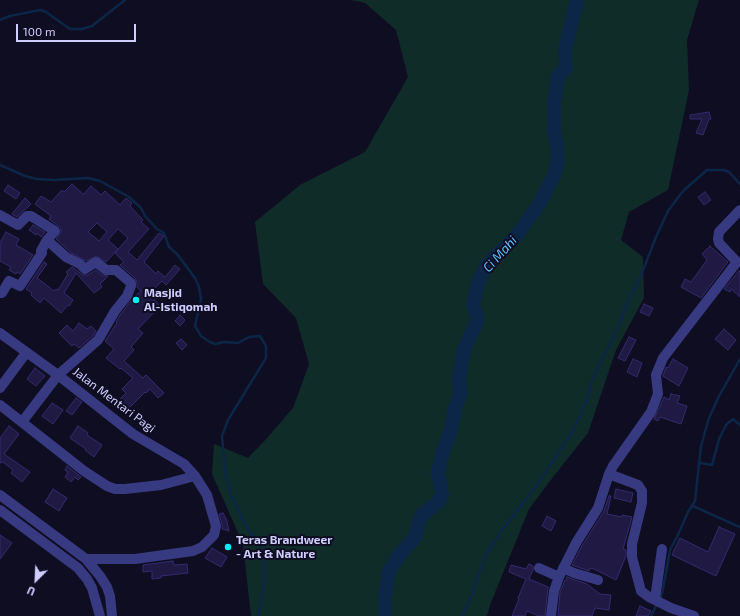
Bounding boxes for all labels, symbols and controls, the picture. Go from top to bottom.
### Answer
scale bar [18,16,138,42]
text: 100 m [23,24,55,38]
water label: Ci Mahi [480,233,520,275]
place label: Masjid Al-Istiqomah [144,286,217,314]
marker: Masjid Al-Istiqomah [131,295,141,305]
street label: Jalan Mentari Pagi [70,364,158,436]
place label: Teras Brandweer - Art & Nature [236,533,332,561]
marker: Teras Brandweer - Art & Nature [223,542,233,552]
north arrow [16,560,56,600]
text: U [25,584,37,599]

